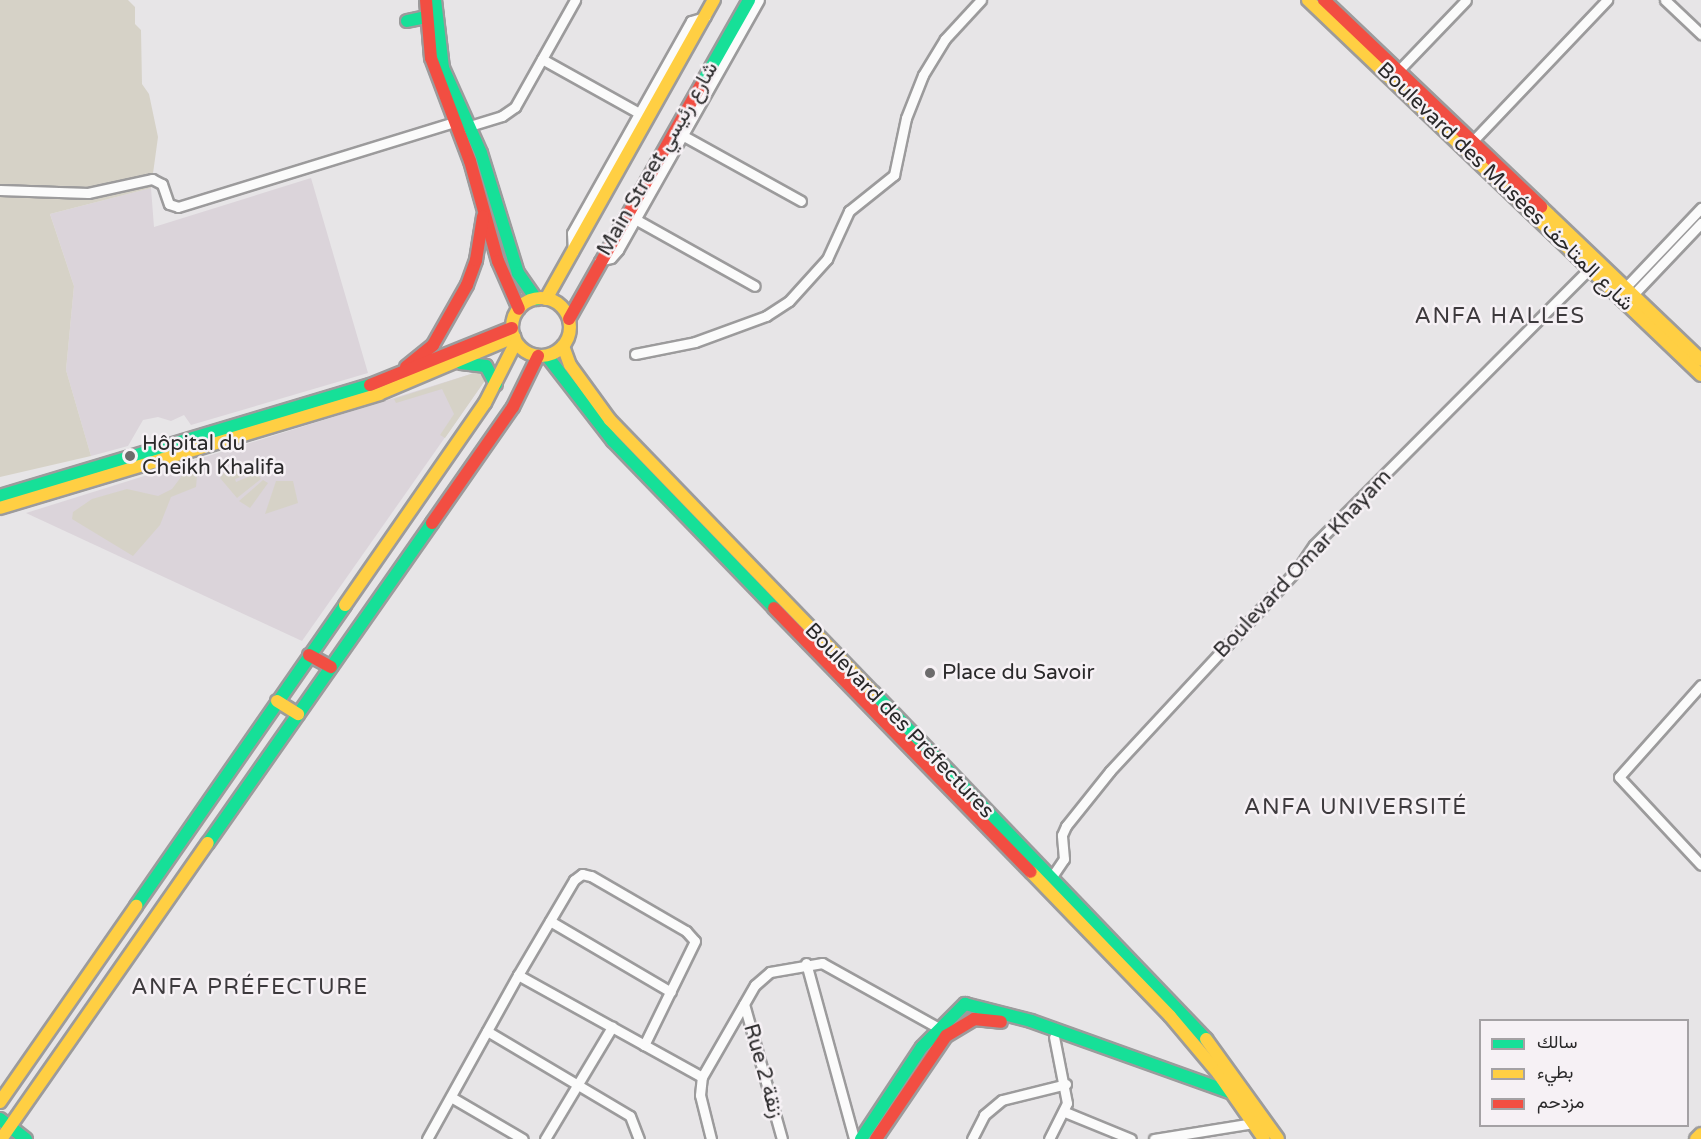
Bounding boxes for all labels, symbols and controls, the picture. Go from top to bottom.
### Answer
street label: Main Street شارع رئيسي [592,57,724,261]
street label: Boulevard des Musées شارع المتاحف [1371,57,1639,317]
district label: ANFA HALLES [1415,304,1585,330]
place label: Hôpital du Cheikh Khalifa [142,431,285,481]
marker: Hôpital du Cheikh Khalifa [123,449,137,463]
street label: Boulevard Omar Khayam [1209,465,1397,663]
street label: Boulevard des Préfectures [799,618,999,824]
place label: Place du Savoir [942,660,1095,686]
marker: Place du Savoir [923,666,937,680]
district label: ANFA UNIVERSITÉ [1244,795,1468,821]
district label: ANFA PRÉFECTURE [131,975,369,1001]
legend [1479,1019,1689,1127]
street label: Rue 2 زنقة [738,1021,788,1121]
text: سالك [1537,1031,1577,1053]
text: بطيء [1537,1061,1573,1083]
text: مزدحم [1537,1091,1584,1113]

